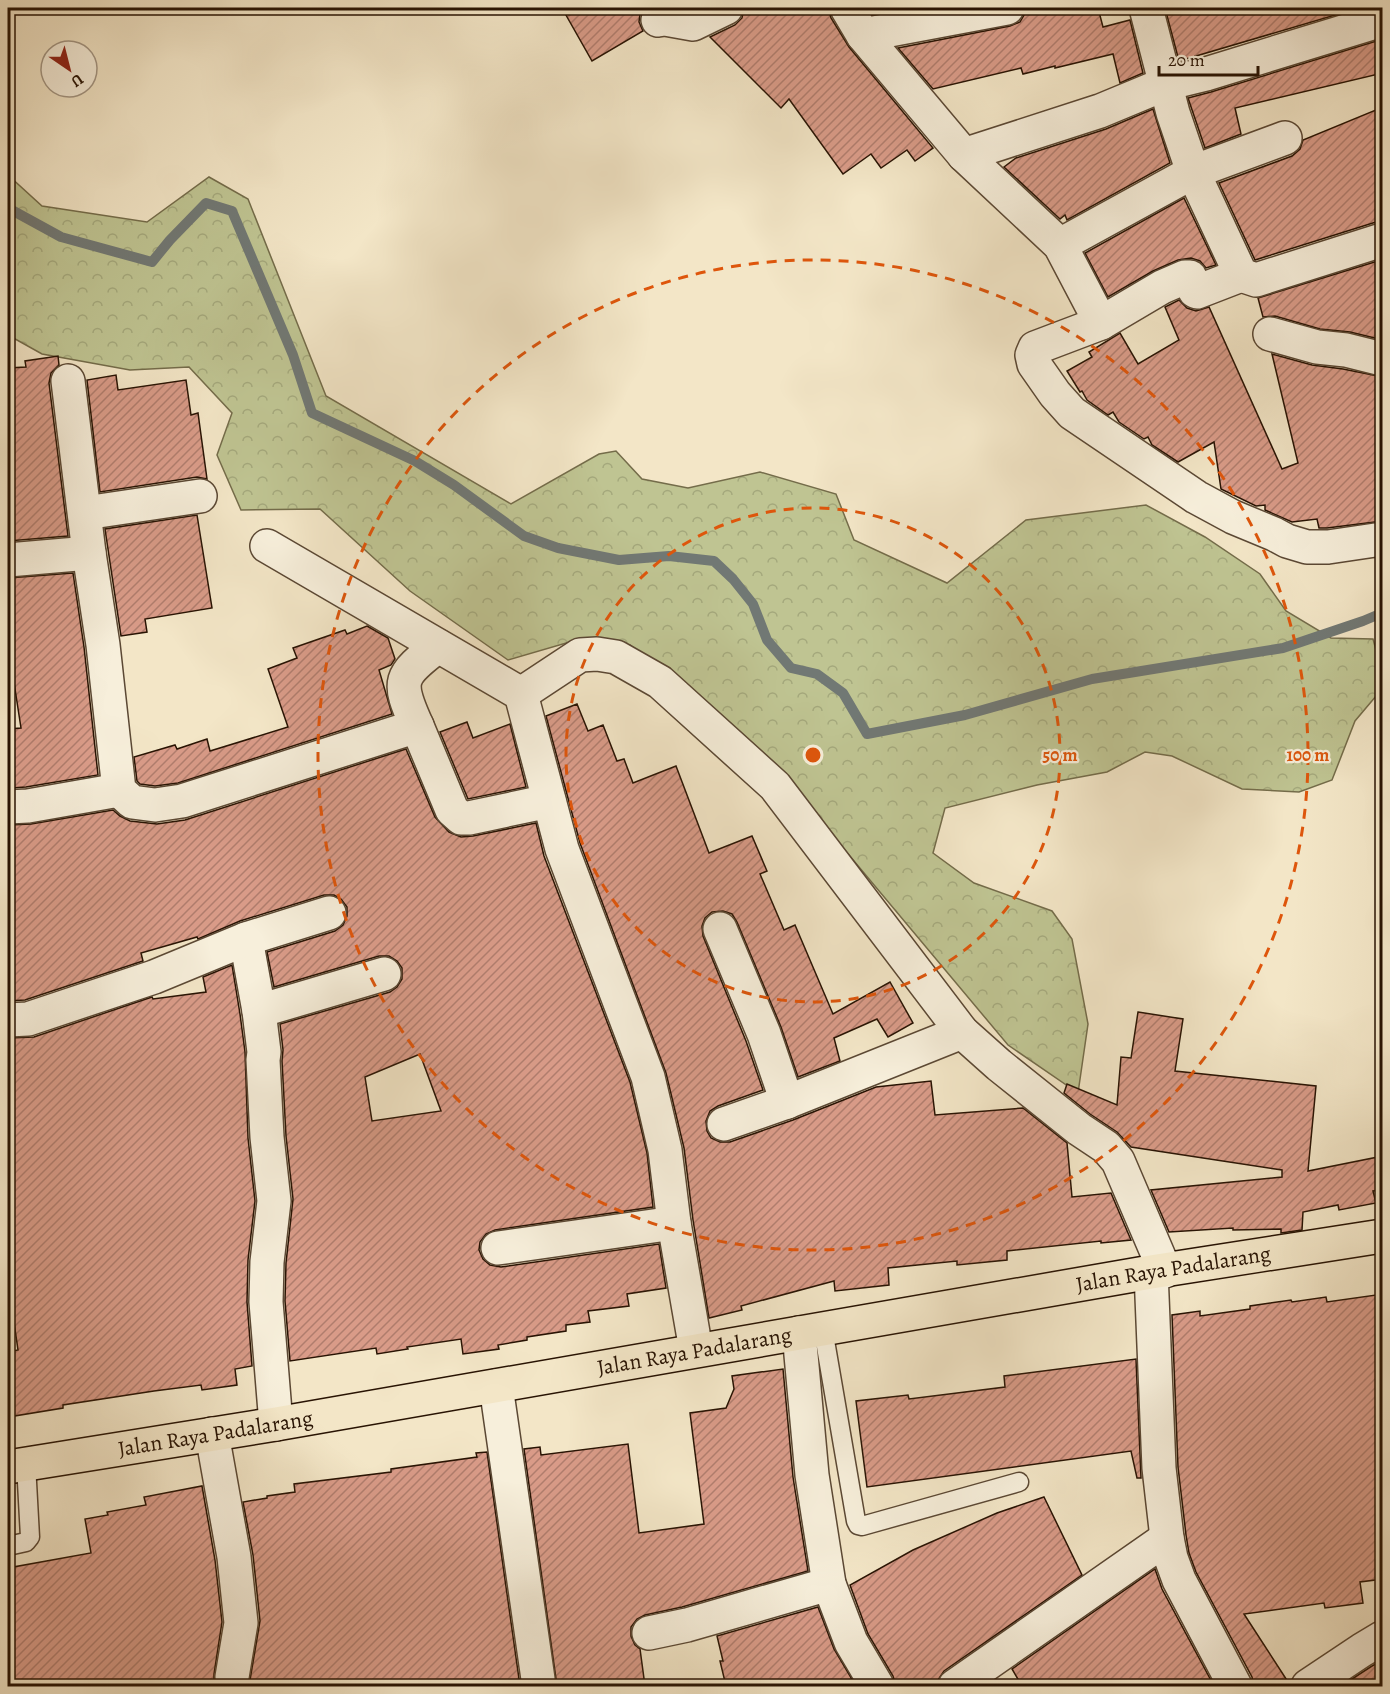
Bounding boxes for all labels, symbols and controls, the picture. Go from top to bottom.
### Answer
north arrow [39,39,99,99]
scale bar [1159,39,1258,77]
text: 20 m [1168,48,1205,72]
text: U [66,68,88,93]
text: 50 m [1043,743,1077,767]
text: 100 m [1287,743,1329,767]
centre of rings [803,745,823,765]
street label: Jalan Raya Padalarang [1073,1239,1273,1300]
street label: Jalan Raya Padalarang [595,1320,794,1383]
street label: Jalan Raya Padalarang [116,1403,315,1464]

